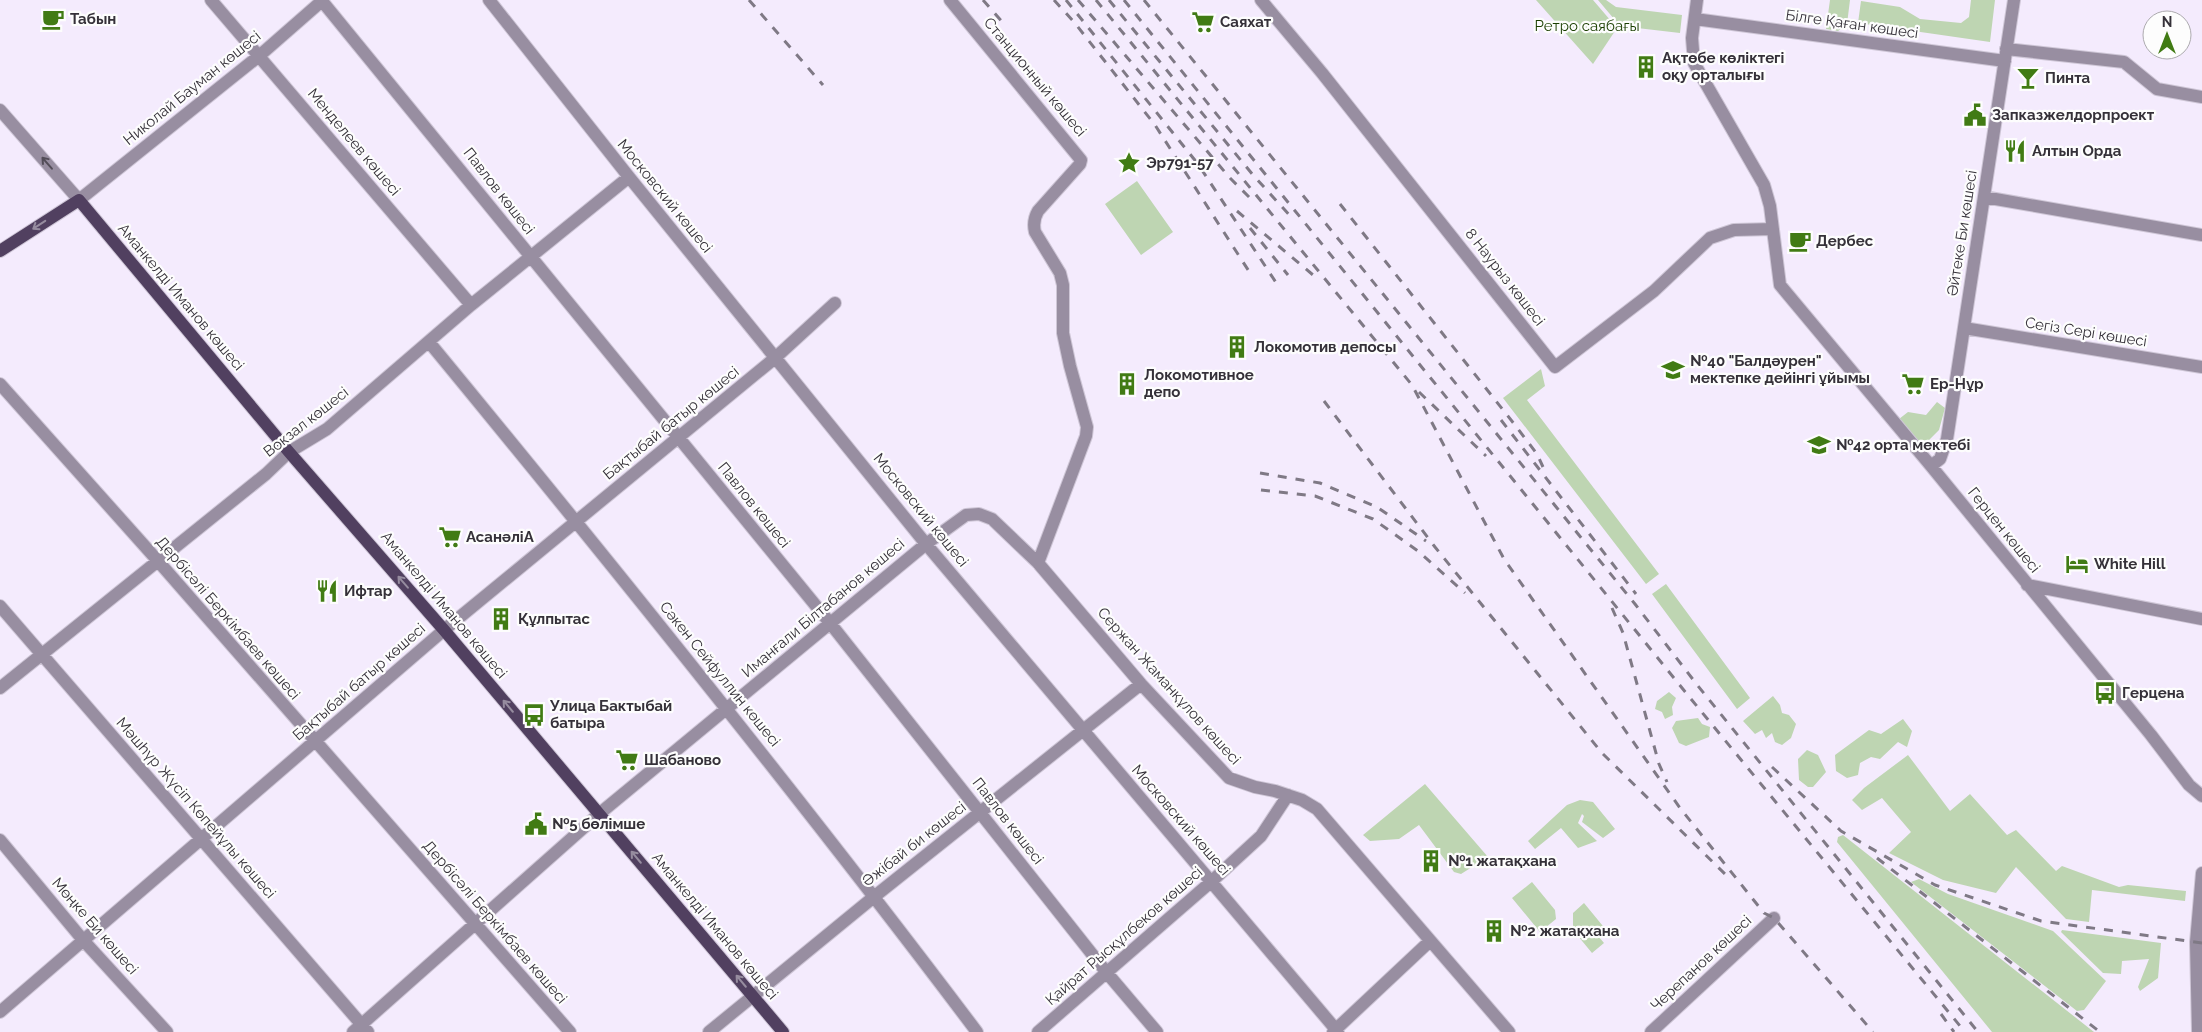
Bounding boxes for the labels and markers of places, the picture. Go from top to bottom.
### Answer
cafe icon: Табын [40,6,66,32]
supermarket icon: Саяхат [1190,9,1216,35]
place label: Табын [70,10,116,28]
place label: Саяхат [1220,13,1272,31]
place label: Ақтөбе көліктегі оқу орталығы [1662,49,1784,84]
building icon: Ақтөбе көліктегі оқу орталығы [1633,54,1659,80]
bar icon: Пинта [2015,65,2041,91]
place label: Пинта [2045,69,2091,87]
public building icon: Запказжелдорпроект [1962,102,1988,128]
place label: Запказжелдорпроект [1992,106,2155,124]
restaurant icon: Алтын Орда [2002,138,2028,164]
place label: Алтын Орда [2032,142,2122,160]
place icon: Эр791-57 [1116,150,1142,176]
place label: Эр791-57 [1146,154,1214,172]
cafe icon: Дербес [1787,228,1813,254]
place label: Дербес [1816,232,1874,250]
building icon: Локомотив депосы [1224,334,1250,360]
place label: Локомотив депосы [1254,338,1396,356]
place label: №40 "Балдәурен" мектепке дейінгі ұйымы [1690,352,1870,387]
school or university icon: №40 "Балдәурен" мектепке дейінгі ұйымы [1660,357,1686,383]
place label: Локомотивное депо [1144,366,1254,401]
building icon: Локомотивное депо [1114,371,1140,397]
supermarket icon: Ер-Нұр [1900,371,1926,397]
place label: Ер-Нұр [1930,375,1984,393]
school or university icon: №42 орта мектебі [1806,432,1832,458]
place label: №42 орта мектебі [1836,436,1970,454]
supermarket icon: АсанәліА [437,524,463,550]
place label: АсанәліА [466,528,535,546]
hotel icon: White Hill [2064,551,2090,577]
place label: White Hill [2094,555,2166,573]
restaurant icon: Ифтар [314,578,340,604]
place label: Ифтар [344,582,393,600]
building icon: Құлпытас [488,606,514,632]
place label: Құлпытас [518,610,590,628]
bus stop icon: Герцена [2092,680,2118,706]
place label: Герцена [2122,684,2185,702]
place label: Улица Бактыбай батыра [549,697,672,732]
bus stop icon: Улица Бактыбай батыра [521,702,547,728]
supermarket icon: Шабаново [614,747,640,773]
place label: Шабаново [644,751,721,769]
public building icon: №5 бөлімше [523,811,549,837]
place label: №5 бөлімше [552,815,645,833]
building icon: №1 жатақхана [1418,848,1444,874]
place label: №1 жатақхана [1448,852,1557,870]
building icon: №2 жатақхана [1481,918,1507,944]
place label: №2 жатақхана [1510,922,1620,940]

